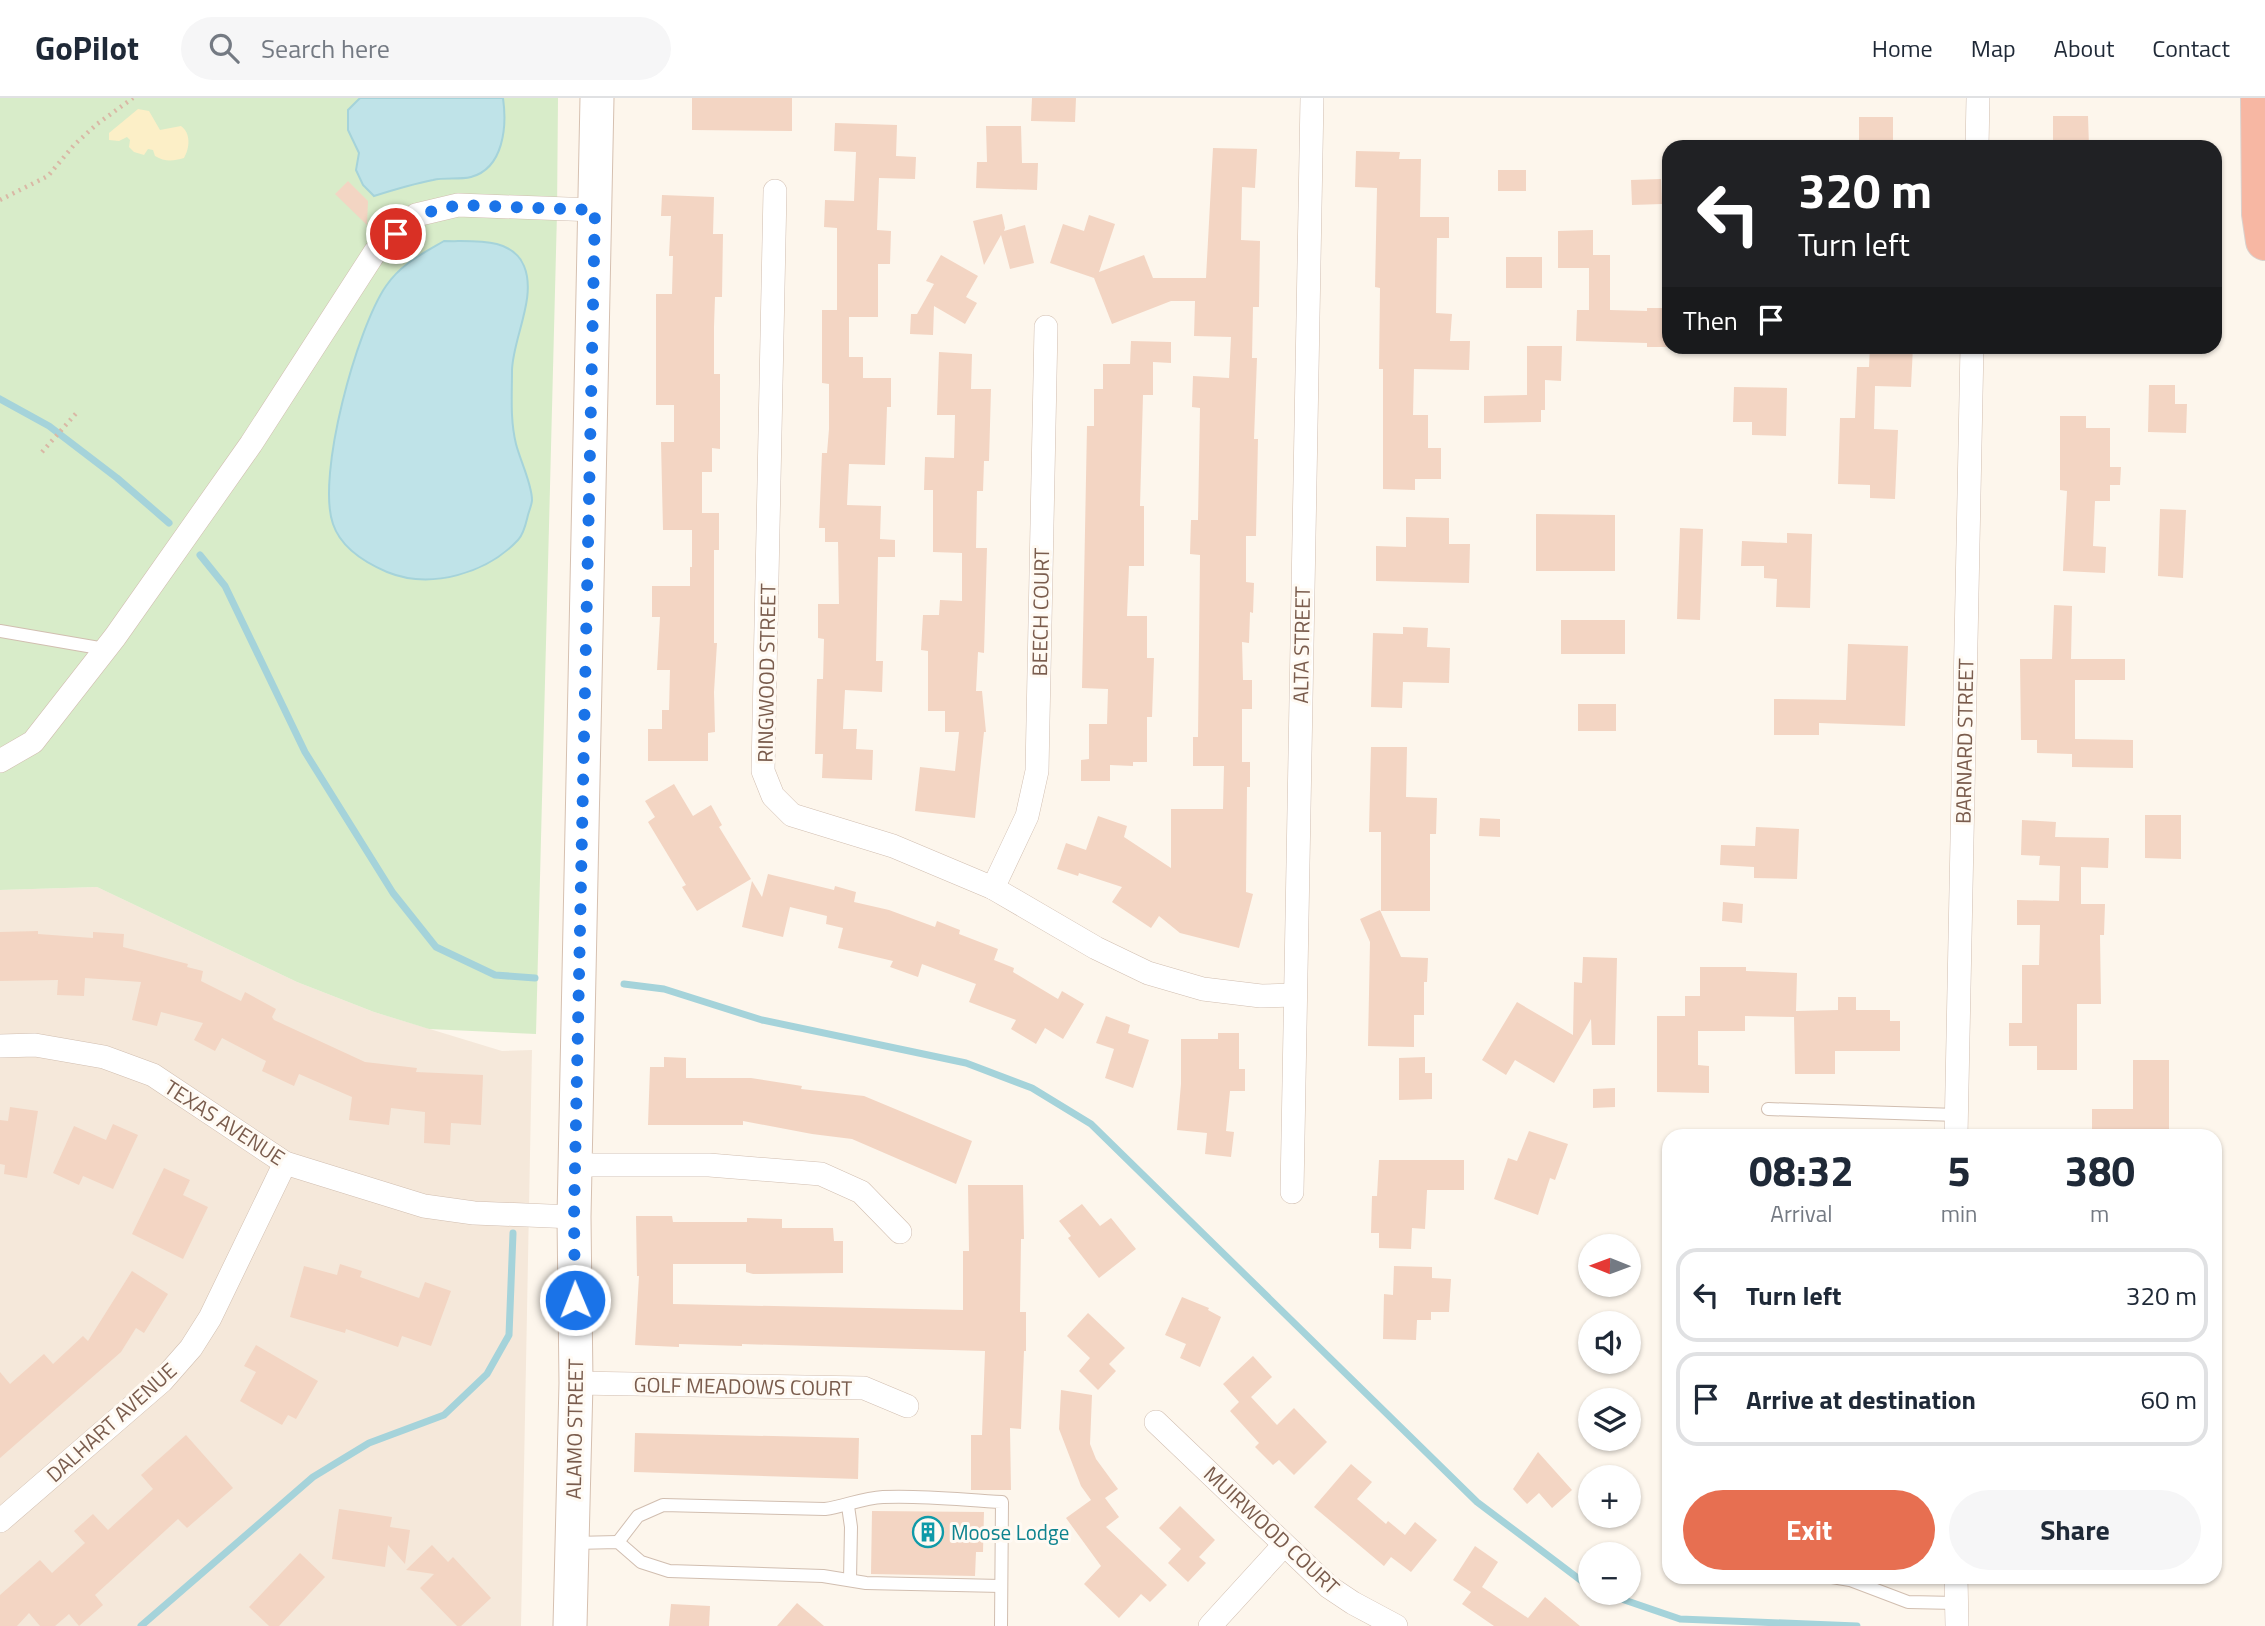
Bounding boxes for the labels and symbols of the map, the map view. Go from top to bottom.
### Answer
pin [366,204,426,264]
street label: BEECH COURT [1023,547,1057,677]
street label: RINGWOOD STREET [748,583,784,763]
street label: ALTA STREET [1284,586,1318,704]
street label: BARNARD STREET [1947,658,1981,824]
street label: TEXAS AVENUE [158,1071,292,1173]
north arrow [1578,1234,1642,1297]
position arrow [538,1263,612,1337]
street label: DALHART AVENUE [39,1355,183,1489]
street label: ALAMO STREET [557,1358,591,1500]
street label: GOLF MEADOWS COURT [633,1368,853,1404]
street label: MUIRWOOD COURT [1197,1458,1347,1602]
building icon: Moose Lodge [911,1515,945,1549]
place label: Moose Lodge [951,1516,1069,1548]

